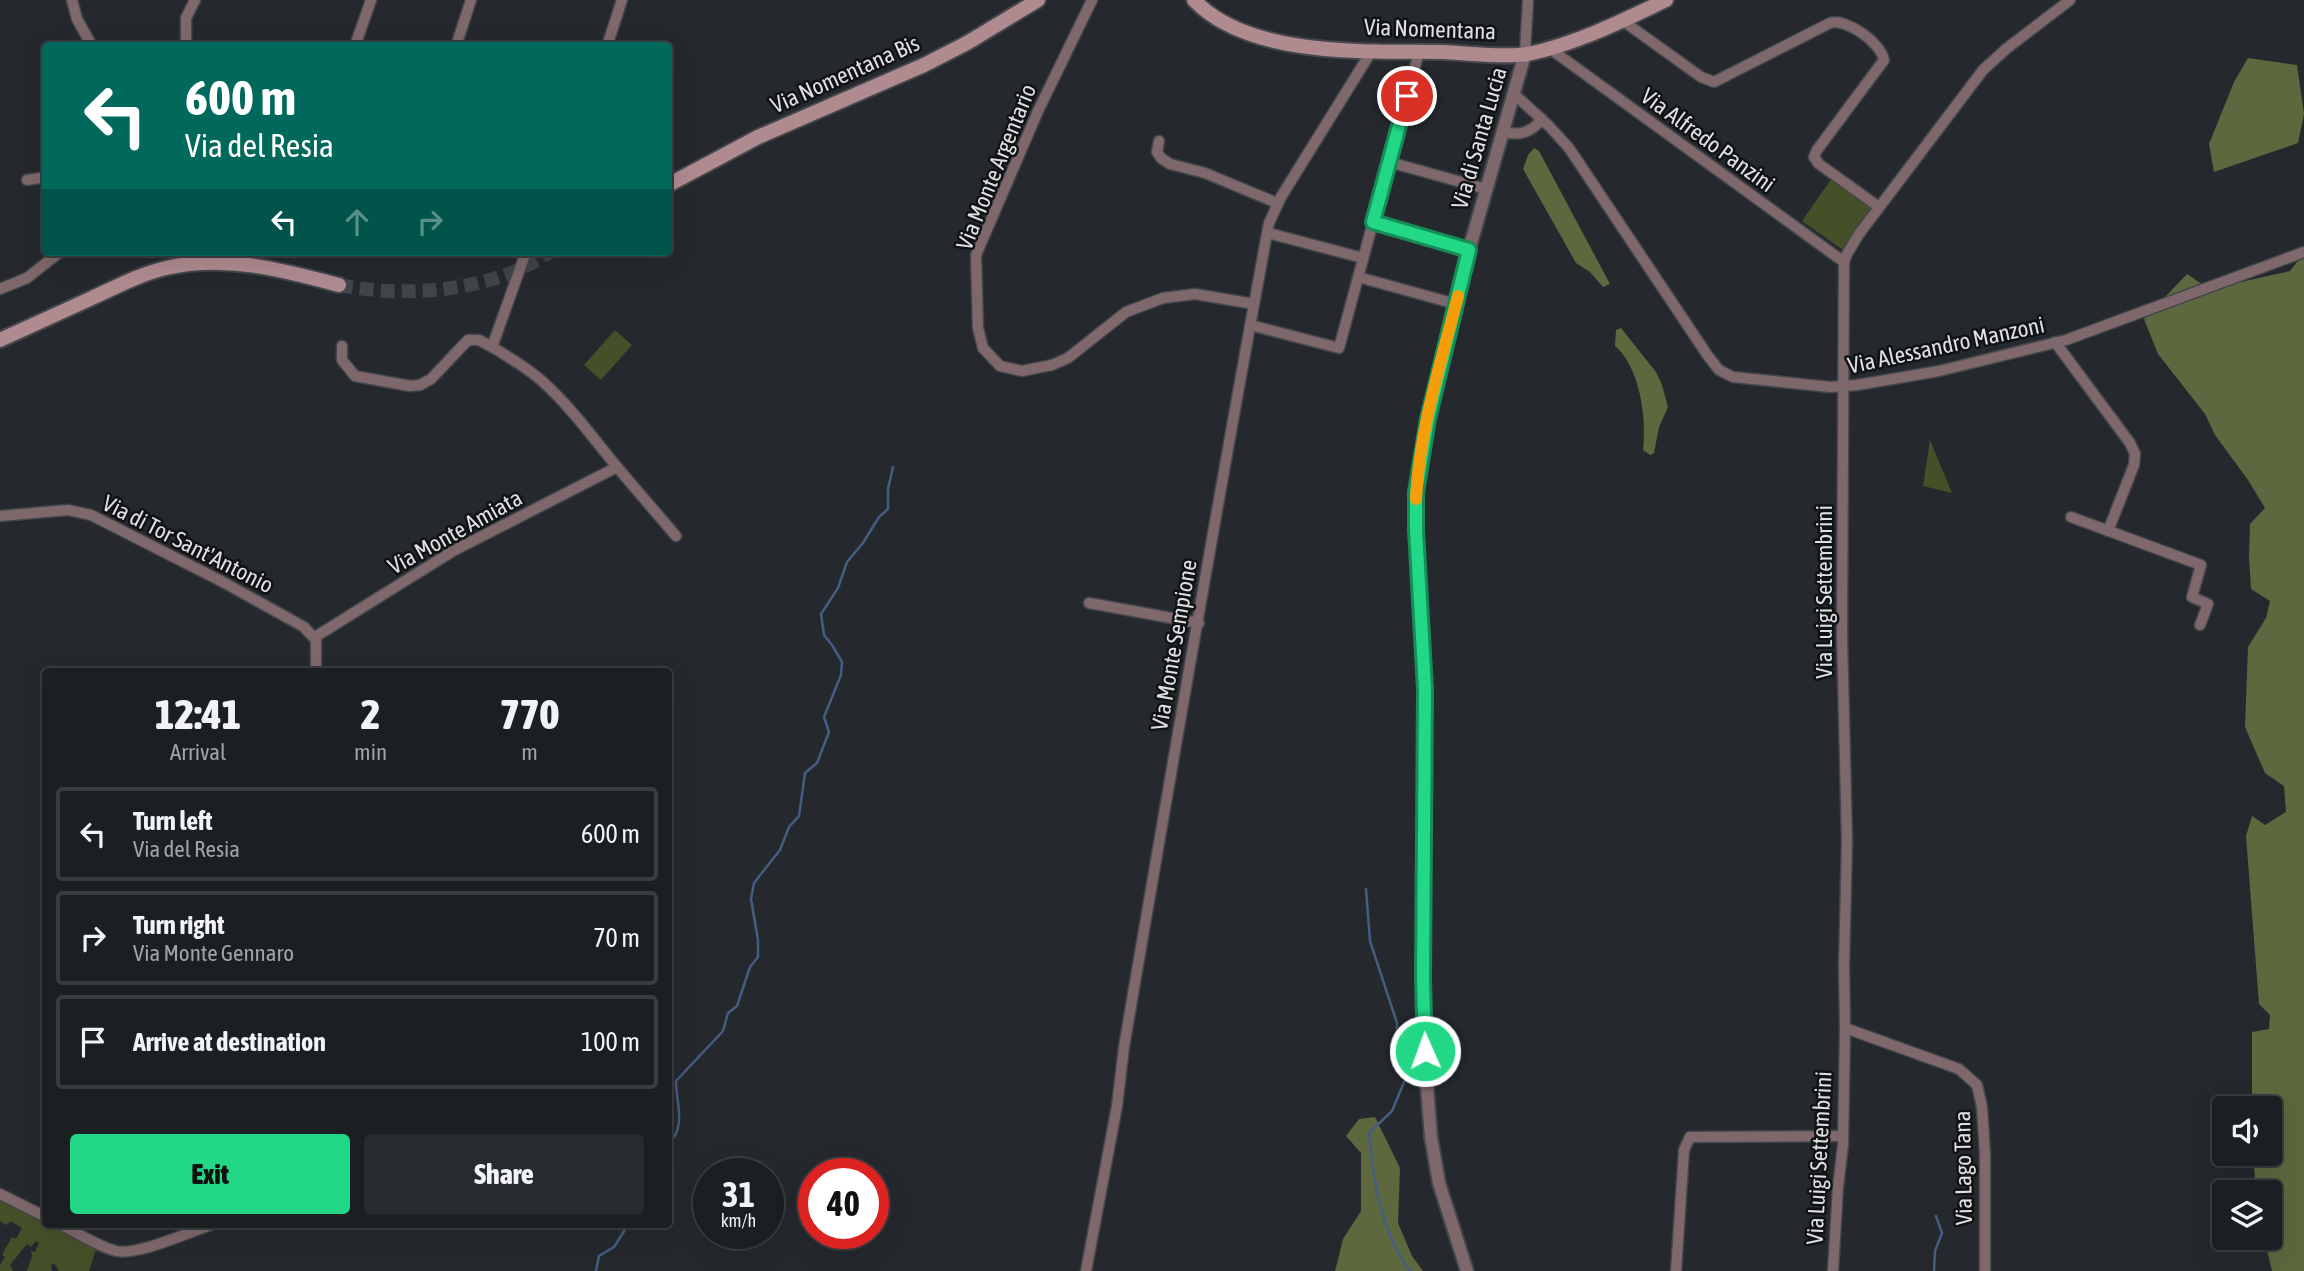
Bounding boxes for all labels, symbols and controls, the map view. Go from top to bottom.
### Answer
street label: Via Nomentana [1364,14,1496,44]
street label: Via Nomentana Bis [767,30,923,118]
street label: Via di Santa Lucia [1446,64,1512,212]
pin [1377,66,1437,126]
text: 600 m [185,69,296,125]
icon: left [70,70,161,161]
icon: arrive [1388,77,1426,115]
street label: Via Monte Argentario [951,80,1041,254]
street label: Via Alfredo Panzini [1636,83,1780,197]
text: Via del Resia [185,127,334,164]
icon: left [265,203,303,241]
icon: ahead [338,203,376,241]
icon: right [411,203,449,241]
street label: Via Alessandro Manzoni [1845,311,2047,379]
street label: Via Monte Amiata [384,485,526,579]
street label: Via di Tor Sant'Antonio [98,490,278,598]
street label: Via Luigi Settembrini [1811,505,1837,679]
street label: Via Monte Sempione [1146,558,1202,732]
text: 12:41 [155,690,241,738]
text: 2 [361,690,380,738]
text: 770 [500,690,559,738]
text: Arrival [170,739,226,765]
text: min [354,739,387,765]
text: m [521,739,538,765]
text: Turn left [133,806,213,836]
icon: left [74,815,112,853]
text: 600 m [581,819,640,849]
text: Via del Resia [133,836,240,862]
text: Turn right [133,910,224,940]
icon: right [74,919,112,957]
text: 70 m [593,923,640,953]
text: Via Monte Gennaro [133,940,294,966]
position arrow [1388,1014,1462,1088]
icon: arrive [74,1023,112,1061]
text: Arrive at destination [133,1027,326,1057]
text: 100 m [581,1027,640,1057]
street label: Via Luigi Settembrini [1801,1071,1837,1245]
map controls [2212,1096,2282,1250]
button: sound [2212,1096,2282,1166]
street label: Via Lago Tana [1949,1111,1977,1225]
button: Exit [70,1134,350,1214]
button: Share [364,1134,644,1214]
speed limit sign: 40 [798,1158,889,1249]
text: 31 [722,1174,755,1214]
button: layers [2212,1180,2282,1250]
text: km/h [721,1210,756,1231]

